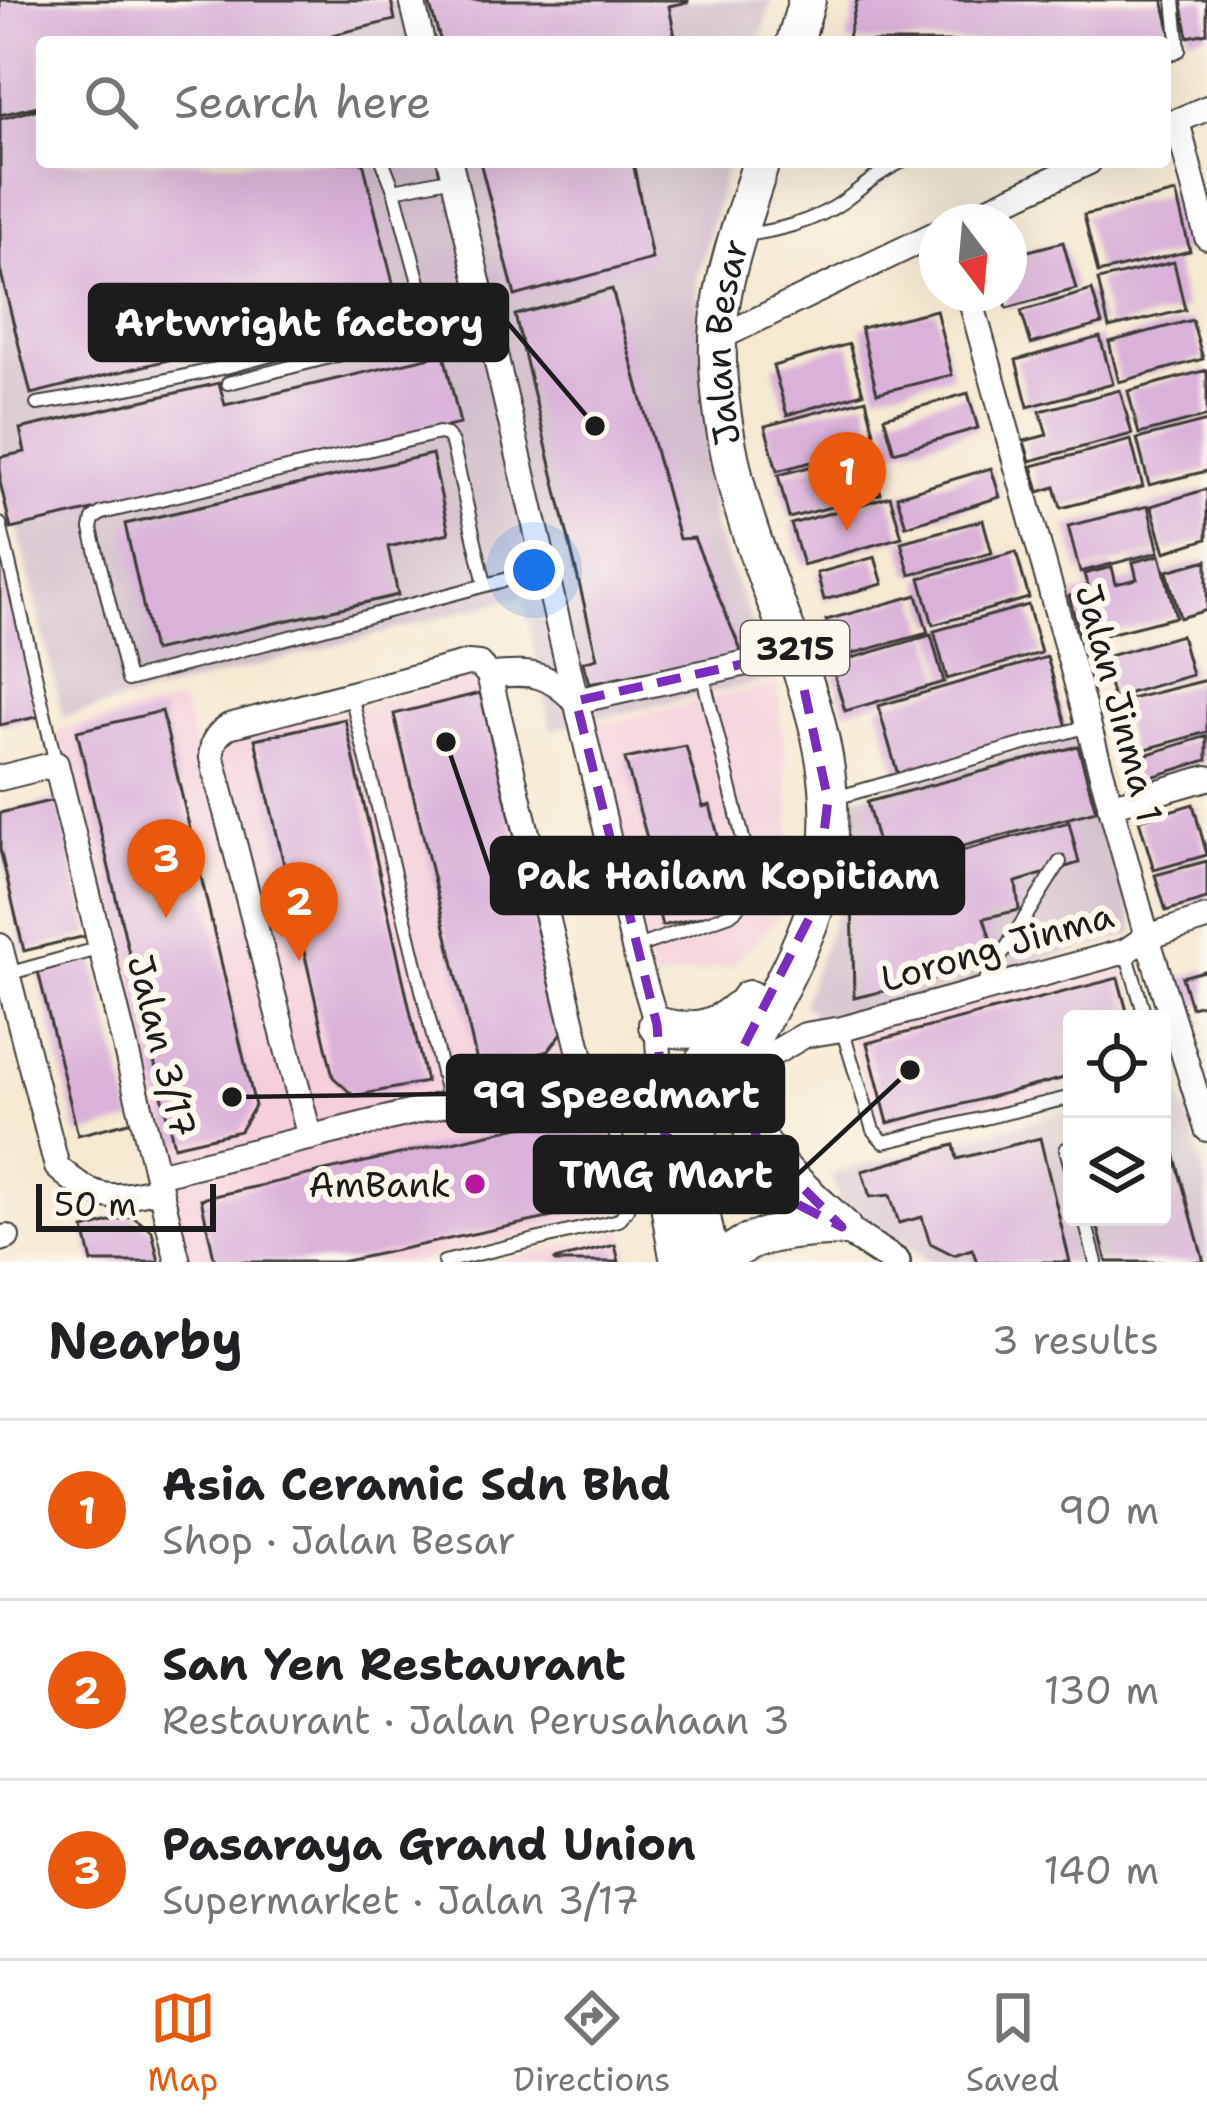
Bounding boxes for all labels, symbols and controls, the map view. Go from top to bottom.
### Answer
search box [36,36,1171,168]
icon: search [78,69,144,135]
text: Search here [174,72,431,132]
north arrow [919,204,1027,312]
street label: Jalan Besar [693,233,760,450]
callout: Artwright factory [90,285,507,360]
text: Artwright factory [114,296,484,348]
pin: 1 [808,432,886,531]
your location [504,540,564,600]
street label: Jalan Jinma 1 [1064,578,1174,828]
road number: 3215 [741,621,849,675]
pin: 3 [127,819,205,918]
callout: Pak Hailam Kopitiam [492,838,963,913]
text: Pak Hailam Kopitiam [516,849,940,901]
pin: 2 [260,862,338,961]
street label: Lorong Jinma [875,890,1119,1004]
street label: Jalan 3/17 [116,950,208,1142]
map controls [1063,1010,1171,1226]
button: locate [1063,1010,1171,1118]
callout: 99 Speedmart [448,1056,783,1131]
text: 99 Speedmart [472,1068,760,1120]
button: layers [1063,1118,1171,1226]
callout: TMG Mart [535,1137,797,1212]
text: TMG Mart [559,1148,773,1200]
place label: AmBank [309,1160,451,1209]
marker: AmBank [462,1171,488,1197]
scale bar [36,1178,216,1231]
text: 50 m [54,1182,137,1227]
text: Nearby [48,1306,243,1374]
text: 3 results [992,1314,1159,1366]
text: Asia Ceramic Sdn Bhd [162,1454,671,1514]
text: 1 [78,1484,96,1536]
text: 90 m [1058,1484,1159,1536]
text: Shop · Jalan Besar [162,1514,516,1566]
text: San Yen Restaurant [162,1634,626,1694]
text: 2 [73,1664,101,1716]
text: 130 m [1044,1664,1159,1716]
text: Restaurant · Jalan Perusahaan 3 [162,1694,790,1746]
text: Pasaraya Grand Union [162,1814,696,1874]
text: 3 [73,1844,101,1896]
text: 140 m [1043,1844,1159,1896]
text: Supermarket · Jalan 3/17 [162,1874,639,1926]
tab: Map [148,1985,218,2102]
tab: Directions [513,1985,671,2102]
tab: Saved [966,1985,1059,2102]

